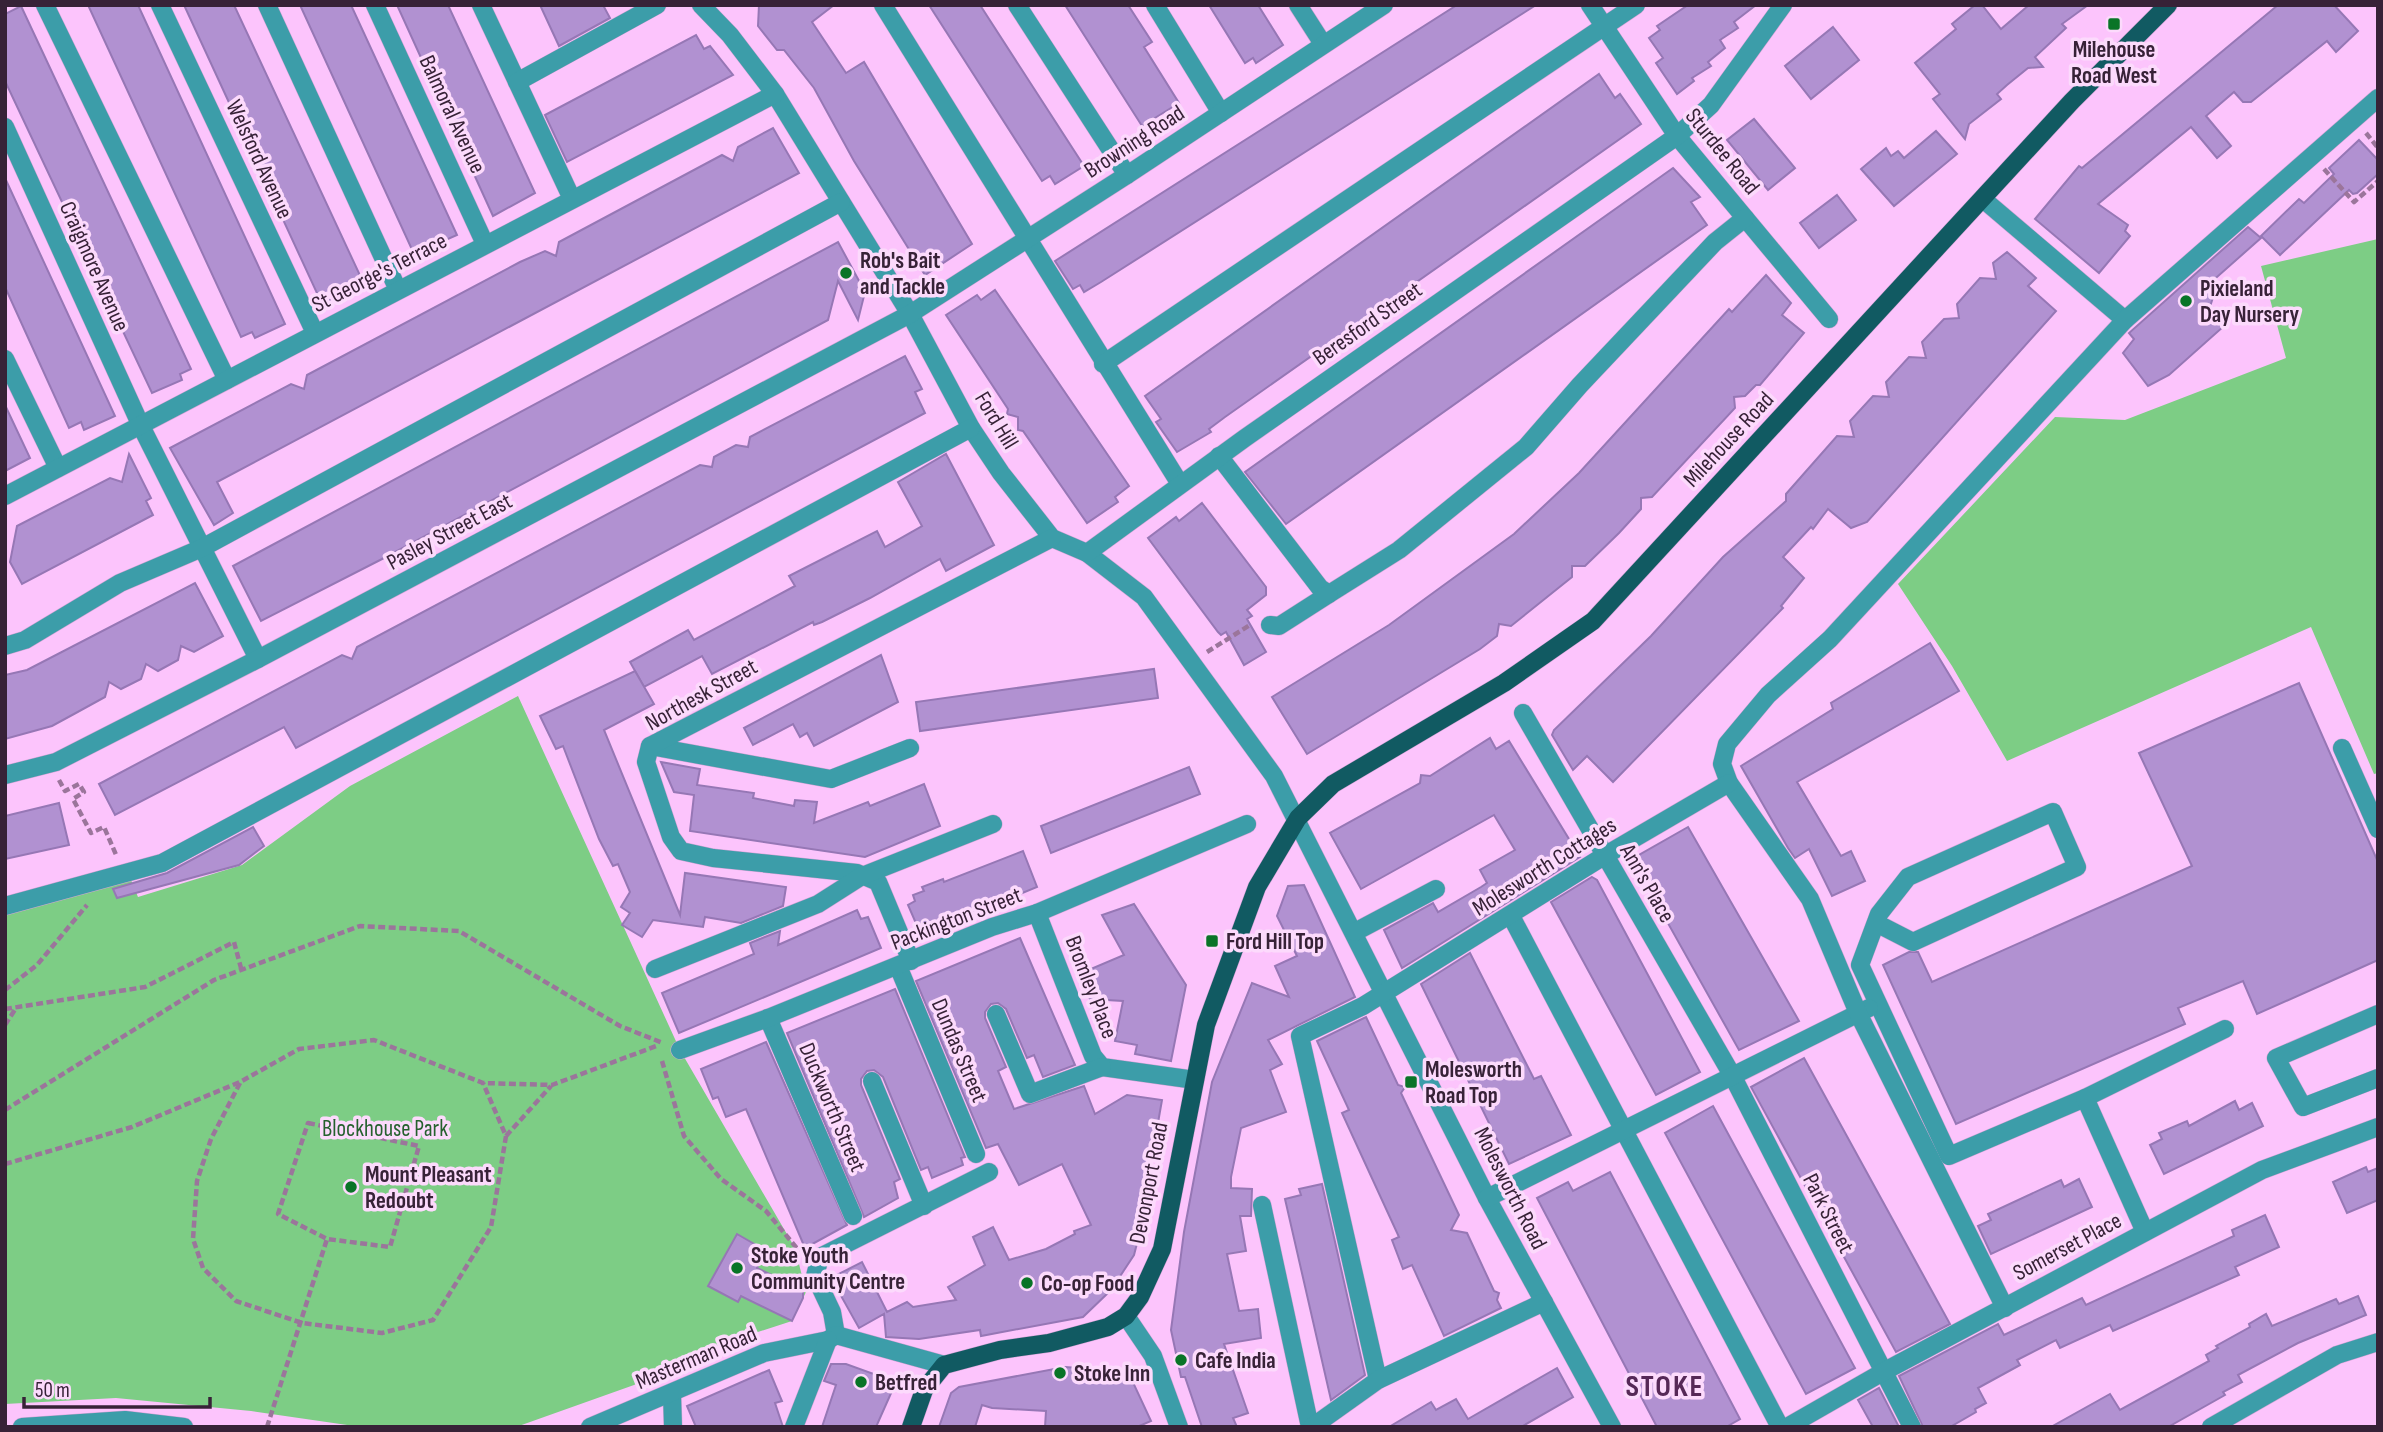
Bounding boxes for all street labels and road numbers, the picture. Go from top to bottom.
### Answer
street label: Balmoral Avenue [413,51,492,178]
street label: Welsford Avenue [219,96,299,223]
street label: Browning Road [1079,99,1190,185]
street label: Sturdee Road [1679,103,1765,200]
street label: Craigmore Avenue [53,197,135,336]
street label: St George's Terrace [307,227,452,319]
street label: Beresford Street [1308,276,1428,372]
street label: Milehouse Road [1678,386,1780,493]
street label: Ford Hill [968,387,1024,454]
street label: Pasley Street East [382,487,517,577]
street label: Northesk Street [641,653,762,737]
street label: Molesworth Cottages [1467,811,1622,922]
street label: Ann's Place [1613,838,1681,928]
street label: Packington Street [887,881,1026,957]
street label: Bromley Place [1059,932,1123,1043]
street label: Dundas Street [925,994,993,1106]
street label: Duckworth Street [792,1039,872,1176]
street label: Devonport Road [1123,1120,1175,1246]
street label: Molesworth Road [1467,1123,1553,1254]
street label: Park Street [1796,1169,1860,1258]
street label: Somerset Place [2008,1207,2127,1287]
street label: Masterman Road [632,1320,761,1396]

